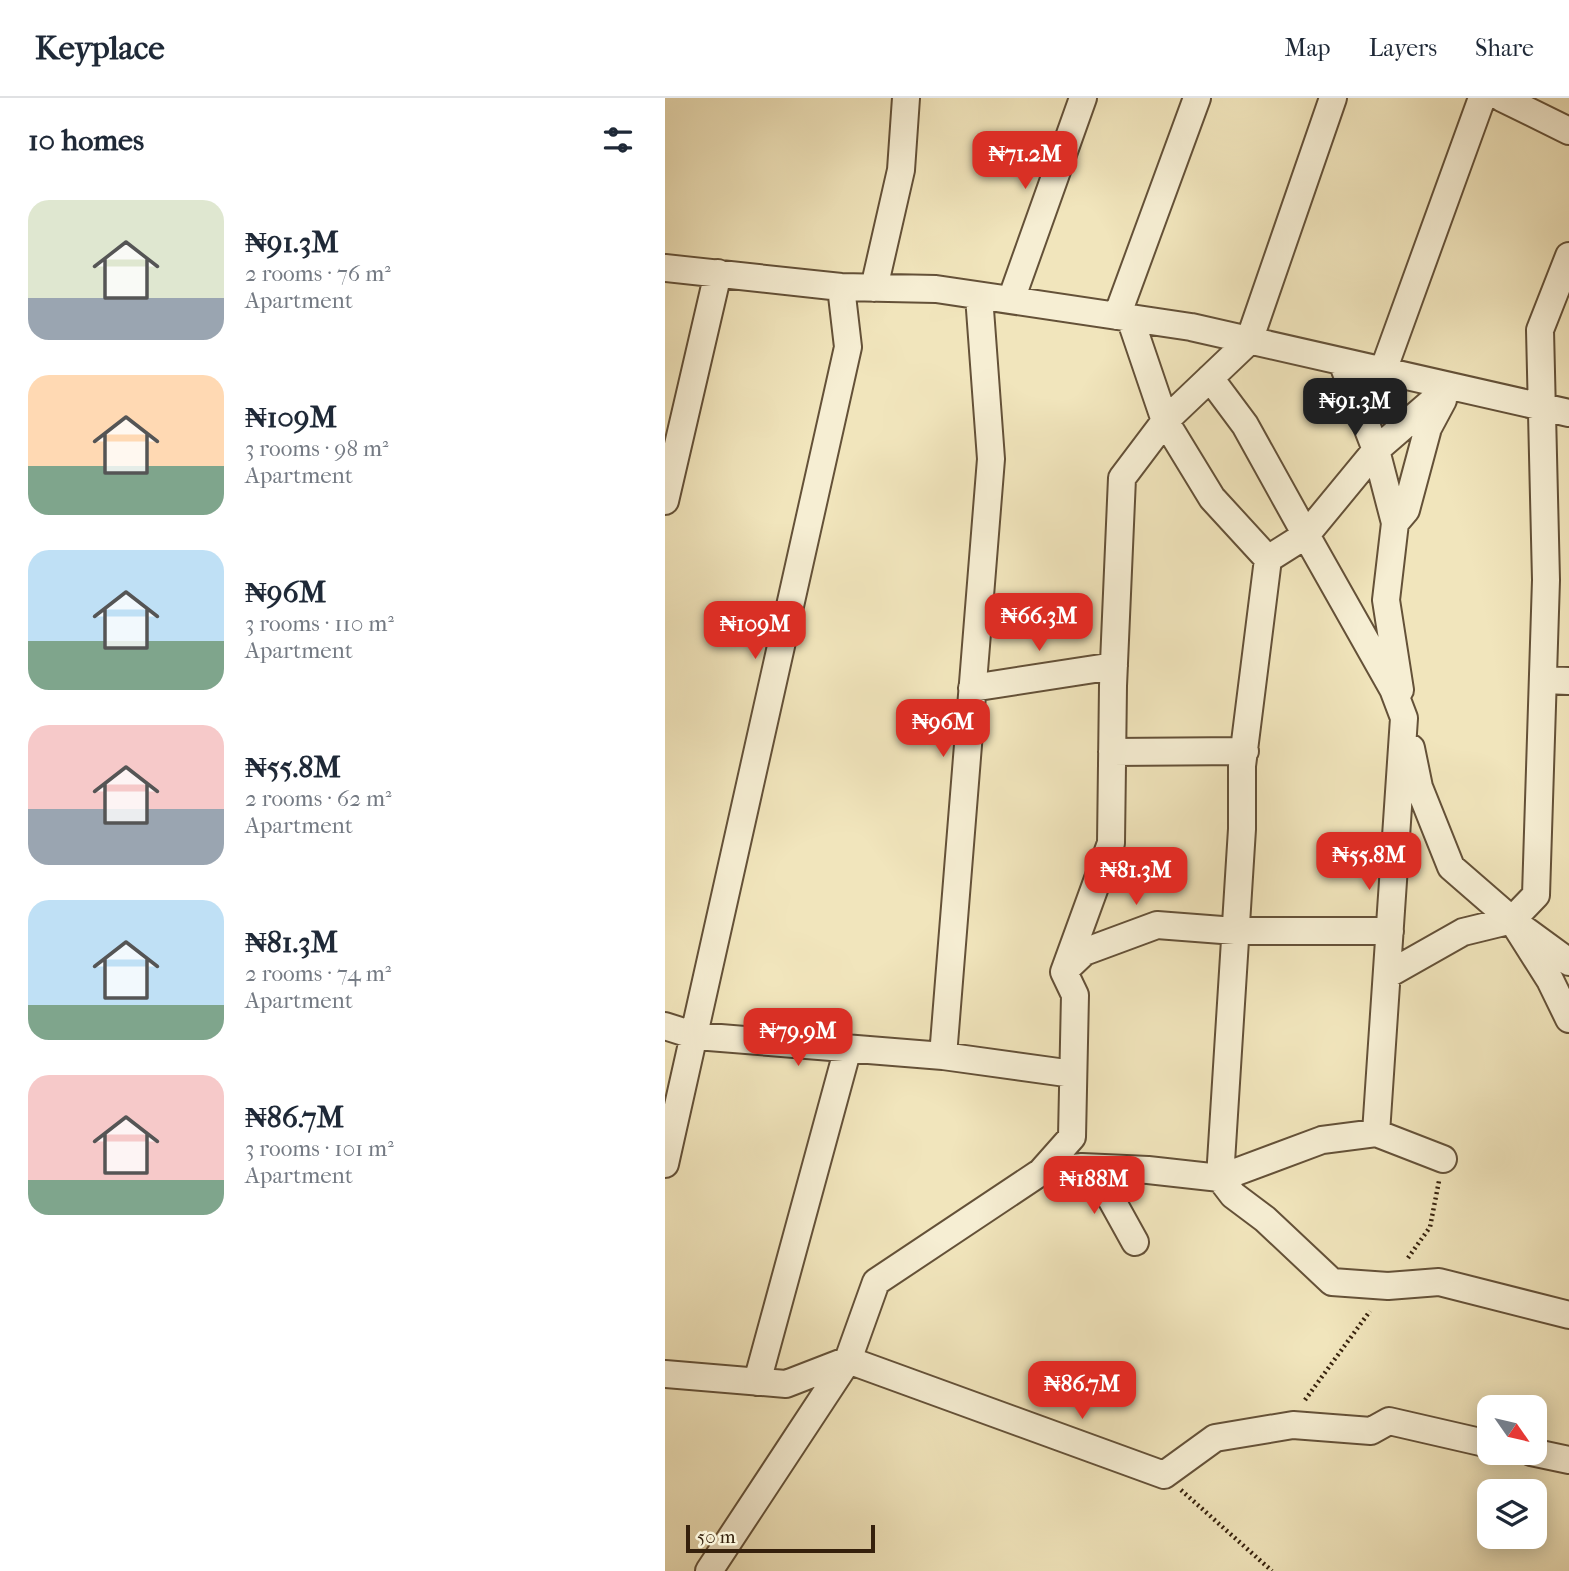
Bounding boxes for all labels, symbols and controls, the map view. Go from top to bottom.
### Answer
text: Keyplace [35,29,165,68]
text: Map [1285,34,1331,62]
text: Layers [1369,34,1437,62]
text: Share [1475,34,1534,62]
icon: filters [599,121,637,159]
text: 10 homes [28,123,144,158]
pin: ₦71.2M [968,132,1082,191]
text: ₦71.2M [988,140,1062,167]
text: ₦91.3M [245,225,339,260]
icon: home [84,228,168,312]
text: 2 rooms · 76 m² [245,260,391,287]
text: Apartment [245,287,353,314]
pin: ₦91.3M [1298,378,1412,438]
text: ₦91.3M [1319,387,1391,414]
text: ₦109M [245,400,337,435]
icon: home [84,403,168,487]
text: 3 rooms · 98 m² [245,435,389,462]
text: Apartment [245,462,353,489]
text: ₦96M [245,575,326,610]
icon: home [84,578,168,662]
pin: ₦66.3M [982,594,1096,653]
pin: ₦109M [706,602,804,661]
text: ₦66.3M [1001,602,1077,629]
text: 3 rooms · 110 m² [245,610,394,637]
text: ₦109M [720,610,790,637]
text: Apartment [245,637,353,664]
pin: ₦96M [902,700,984,759]
text: ₦96M [912,708,974,735]
text: ₦55.8M [245,750,341,785]
icon: home [84,753,168,837]
text: 2 rooms · 62 m² [245,785,392,812]
text: Apartment [245,812,353,839]
pin: ₦55.8M [1312,832,1426,892]
text: ₦55.8M [1332,841,1406,868]
pin: ₦81.3M [1079,848,1193,907]
text: ₦81.3M [1100,856,1172,883]
text: ₦81.3M [245,925,338,960]
icon: home [84,928,168,1012]
text: 2 rooms · 74 m² [245,960,391,987]
text: Apartment [245,987,353,1014]
pin: ₦79.9M [741,1009,855,1068]
text: ₦79.9M [760,1017,837,1044]
text: ₦86.7M [245,1100,344,1135]
icon: home [84,1103,168,1187]
text: 3 rooms · 101 m² [245,1135,394,1162]
pin: ₦188M [1045,1156,1143,1216]
text: Apartment [245,1162,353,1189]
text: ₦188M [1060,1165,1128,1192]
pin: ₦86.7M [1025,1362,1139,1421]
text: ₦86.7M [1044,1370,1120,1397]
north arrow [1477,1395,1547,1465]
map controls [1477,1395,1547,1549]
button: layers [1477,1479,1547,1549]
scale bar [686,1522,875,1554]
text: 50 m [697,1526,736,1548]

